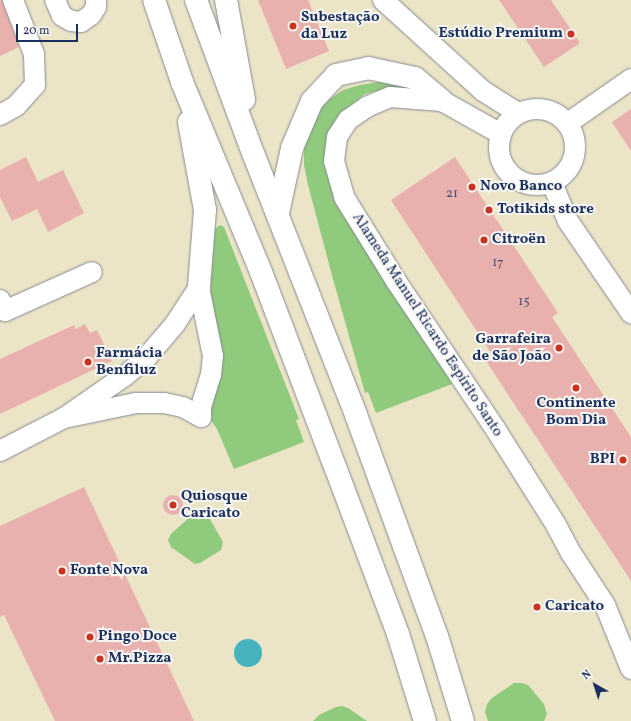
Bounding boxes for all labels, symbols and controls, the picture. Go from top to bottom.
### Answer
place label: Subestação da Luz [301,8,380,43]
scale bar [18,16,80,42]
marker: Subestação da Luz [288,21,298,31]
text: 20 m [23,23,50,39]
place label: Estúdio Premium [438,25,563,43]
marker: Estúdio Premium [566,29,576,39]
place label: Novo Banco [480,178,562,196]
marker: Novo Banco [467,182,477,192]
house number: 21 [446,186,458,202]
place label: Totikids store [497,201,594,219]
marker: Totikids store [484,205,494,215]
street label: Alameda Manuel Ricardo Espírito Santo [348,210,506,440]
place label: Citroën [492,231,546,249]
marker: Citroën [479,235,489,245]
house number: 17 [492,255,504,271]
house number: 15 [518,294,530,310]
place label: Garrafeira de São João [472,330,551,365]
marker: Garrafeira de São João [554,343,564,353]
place label: Farmácia Benfiluz [96,344,163,379]
marker: Farmácia Benfiluz [83,357,93,367]
marker: Continente Bom Dia [571,383,581,393]
place label: Continente Bom Dia [536,394,616,429]
place label: BPI [590,451,615,469]
marker: BPI [618,455,628,465]
place label: Quiosque Caricato [181,487,248,522]
marker: Quiosque Caricato [168,500,178,510]
place label: Fonte Nova [70,562,148,580]
marker: Fonte Nova [57,566,67,576]
place label: Caricato [545,598,604,616]
marker: Caricato [532,602,542,612]
place label: Pingo Doce [98,628,177,646]
marker: Pingo Doce [85,632,95,642]
place label: Mr.Pizza [108,650,171,668]
marker: Mr.Pizza [95,654,105,664]
north arrow [575,665,615,705]
text: N [579,667,595,684]

